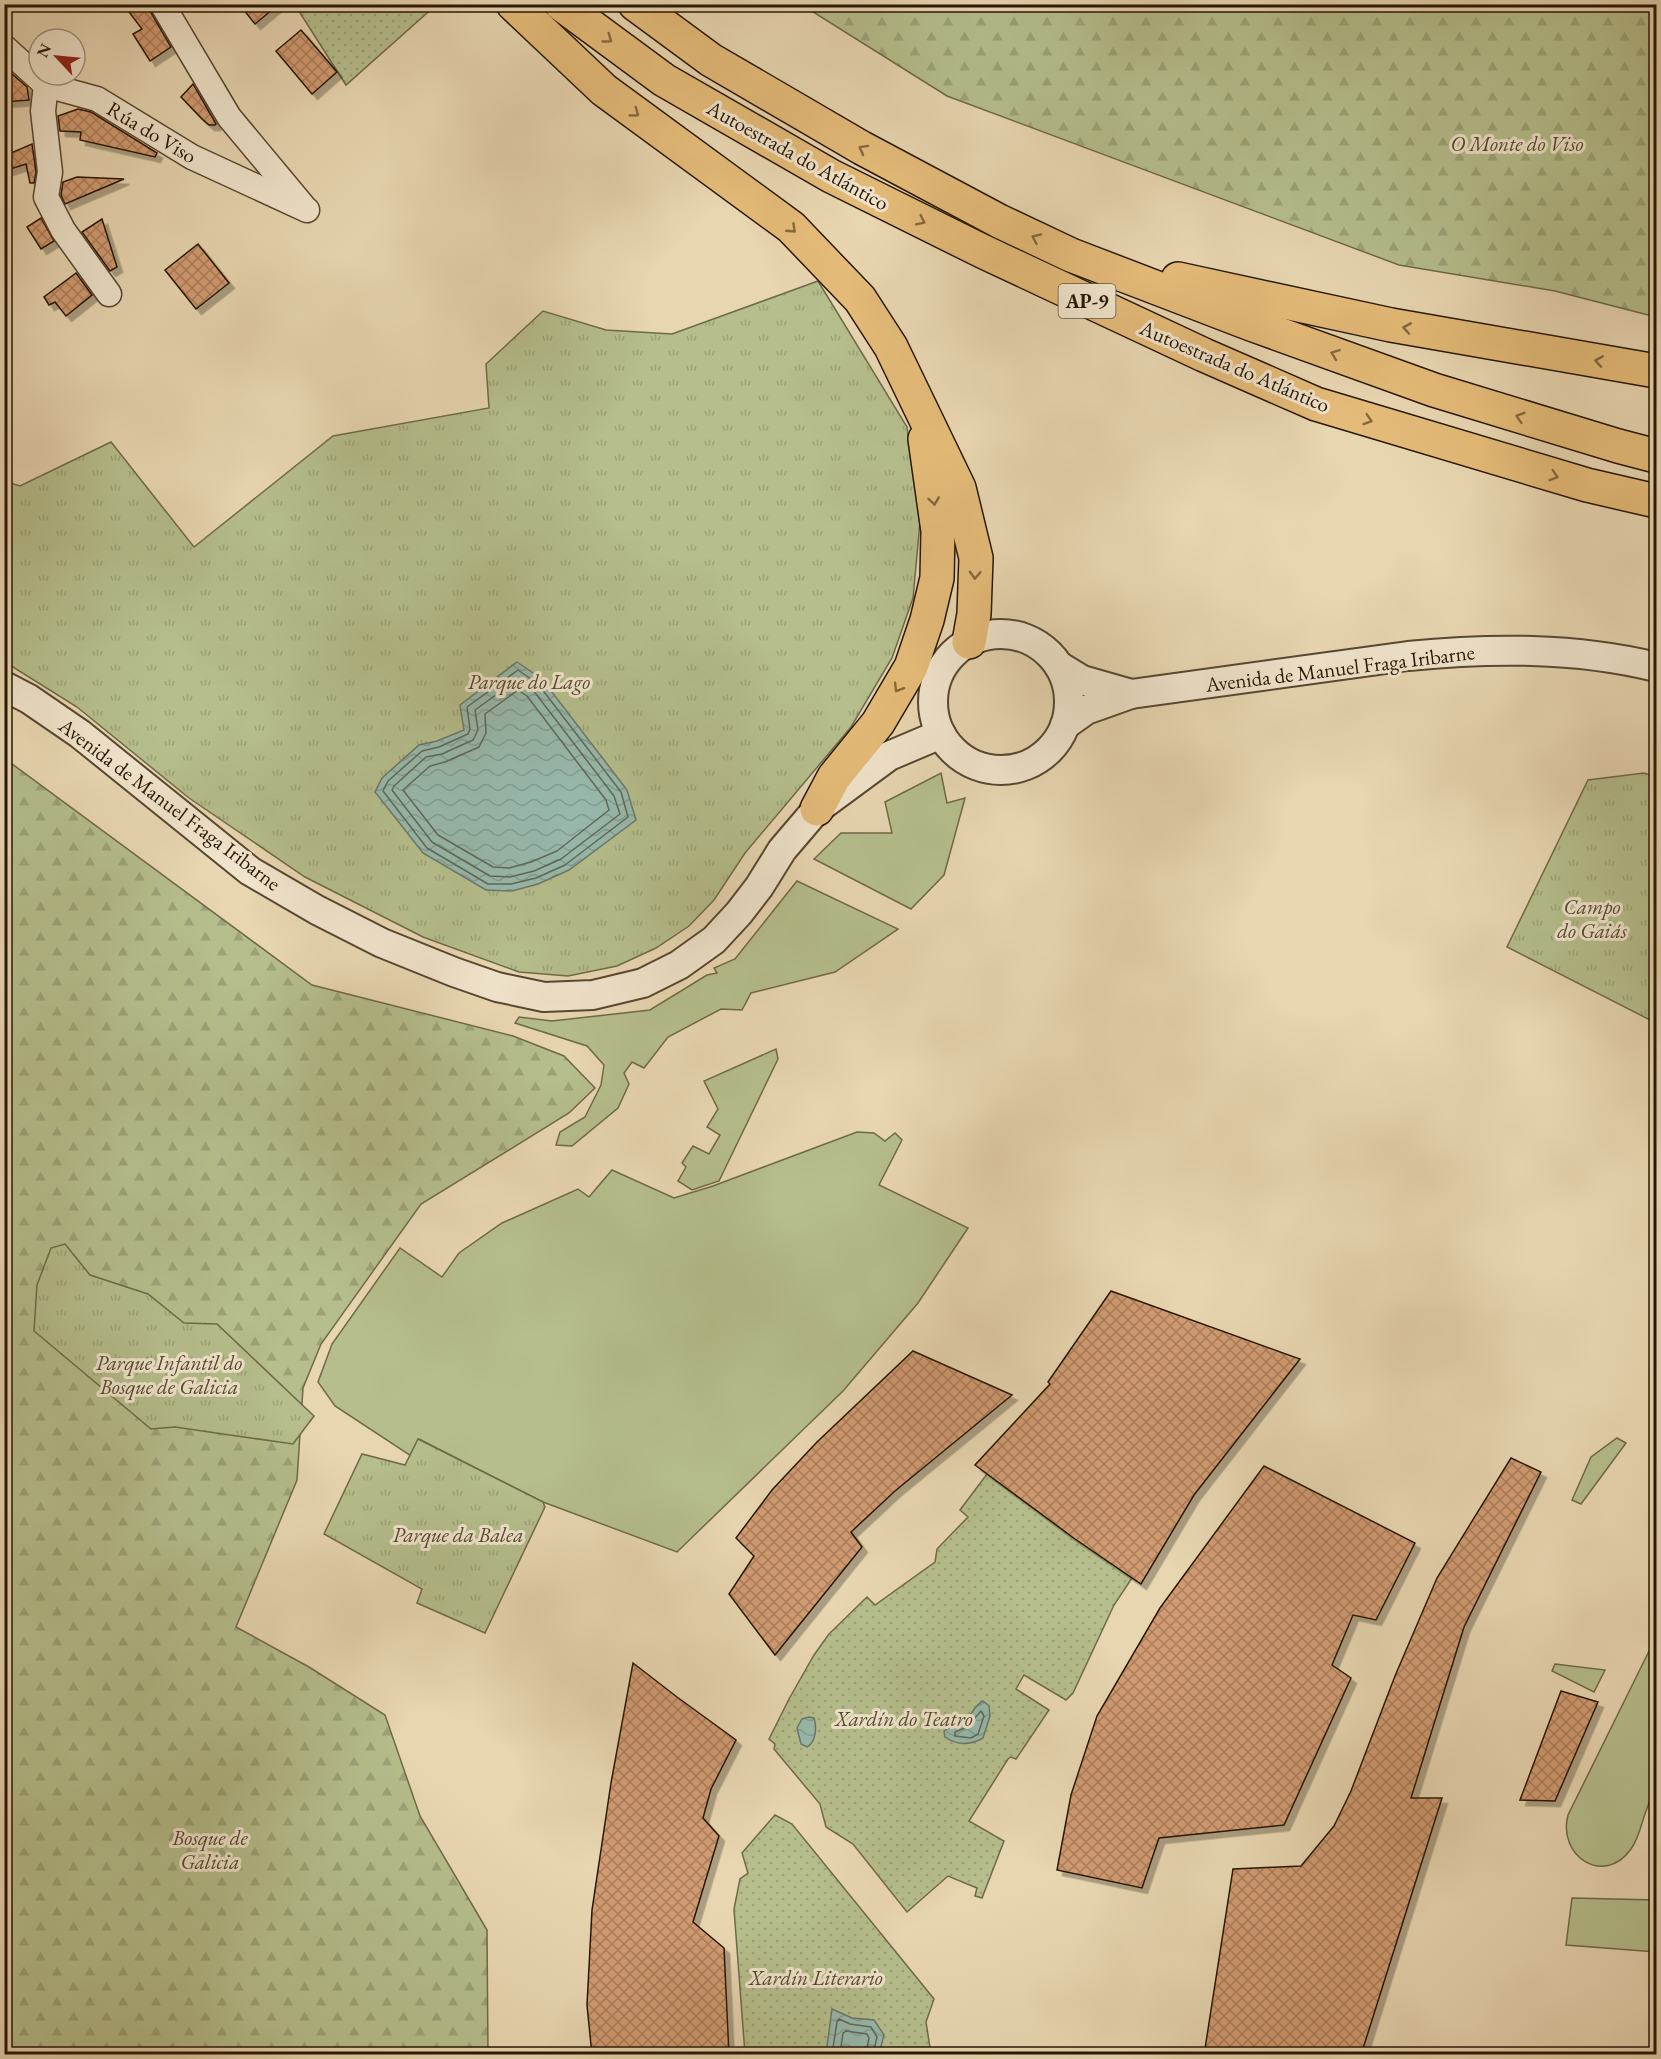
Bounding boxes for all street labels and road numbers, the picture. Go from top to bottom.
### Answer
street label: Autoestrada do Atlántico [701,93,894,216]
street label: Rúa do Viso [102,95,202,169]
road number: AP-9 [1058,284,1116,318]
street label: Autoestrada do Atlántico [1135,313,1334,418]
street label: Avenida de Manuel Fraga Iribarne [1203,638,1476,698]
street label: Avenida de Manuel Fraga Iribarne [53,711,286,896]

